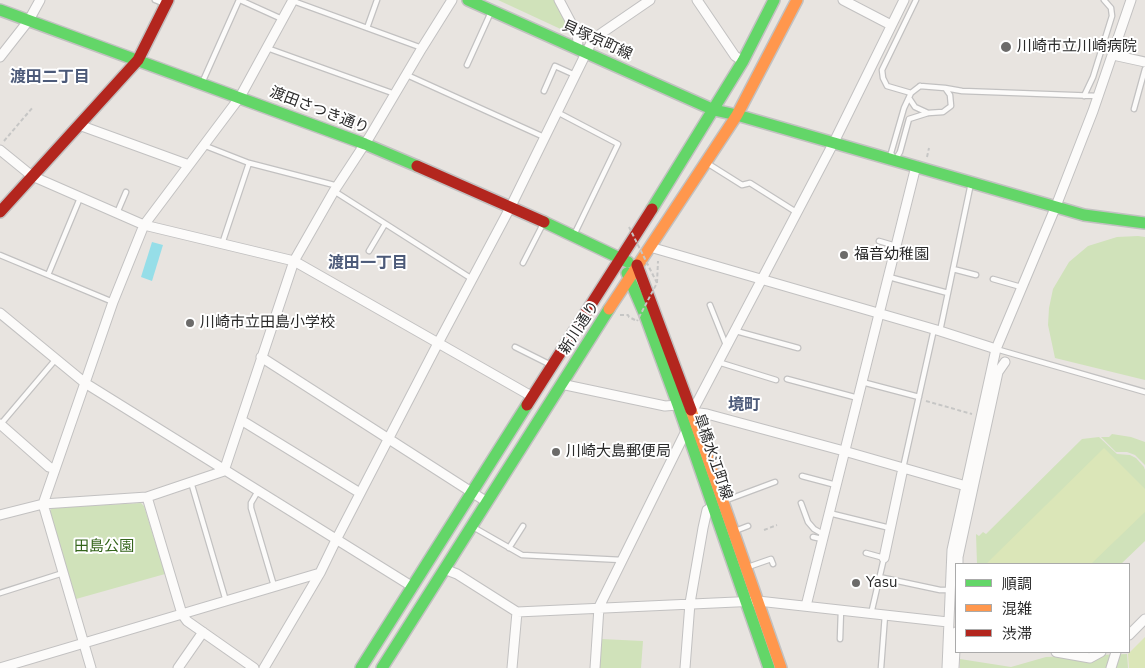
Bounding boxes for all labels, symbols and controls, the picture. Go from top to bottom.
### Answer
street label: 貝塚京町線 [559,18,635,64]
place label: 川崎市立川崎病院 [1017,38,1137,56]
marker: 川崎市立川崎病院 [999,40,1013,54]
district label: 渡田二丁目 [10,68,90,88]
street label: 渡田さつき通り [267,84,371,138]
place label: 福音幼稚園 [854,246,929,264]
marker: 福音幼稚園 [838,249,850,261]
district label: 渡田一丁目 [328,254,408,274]
street label: 新川通り [556,298,604,358]
place label: 川崎市立田島小学校 [200,314,335,332]
marker: 川崎市立田島小学校 [184,317,196,329]
district label: 境町 [728,396,760,416]
street label: 皐橋水江町線 [689,412,735,502]
place label: 川崎大島郵便局 [566,443,671,461]
marker: 川崎大島郵便局 [550,446,562,458]
park label: 田島公園 [74,538,134,556]
legend [955,563,1130,653]
place label: Yasu [866,574,897,592]
text: 順調 [1002,574,1032,594]
marker: Yasu [850,577,862,589]
text: 混雑 [1002,599,1032,619]
text: 渋滞 [1002,624,1032,644]

